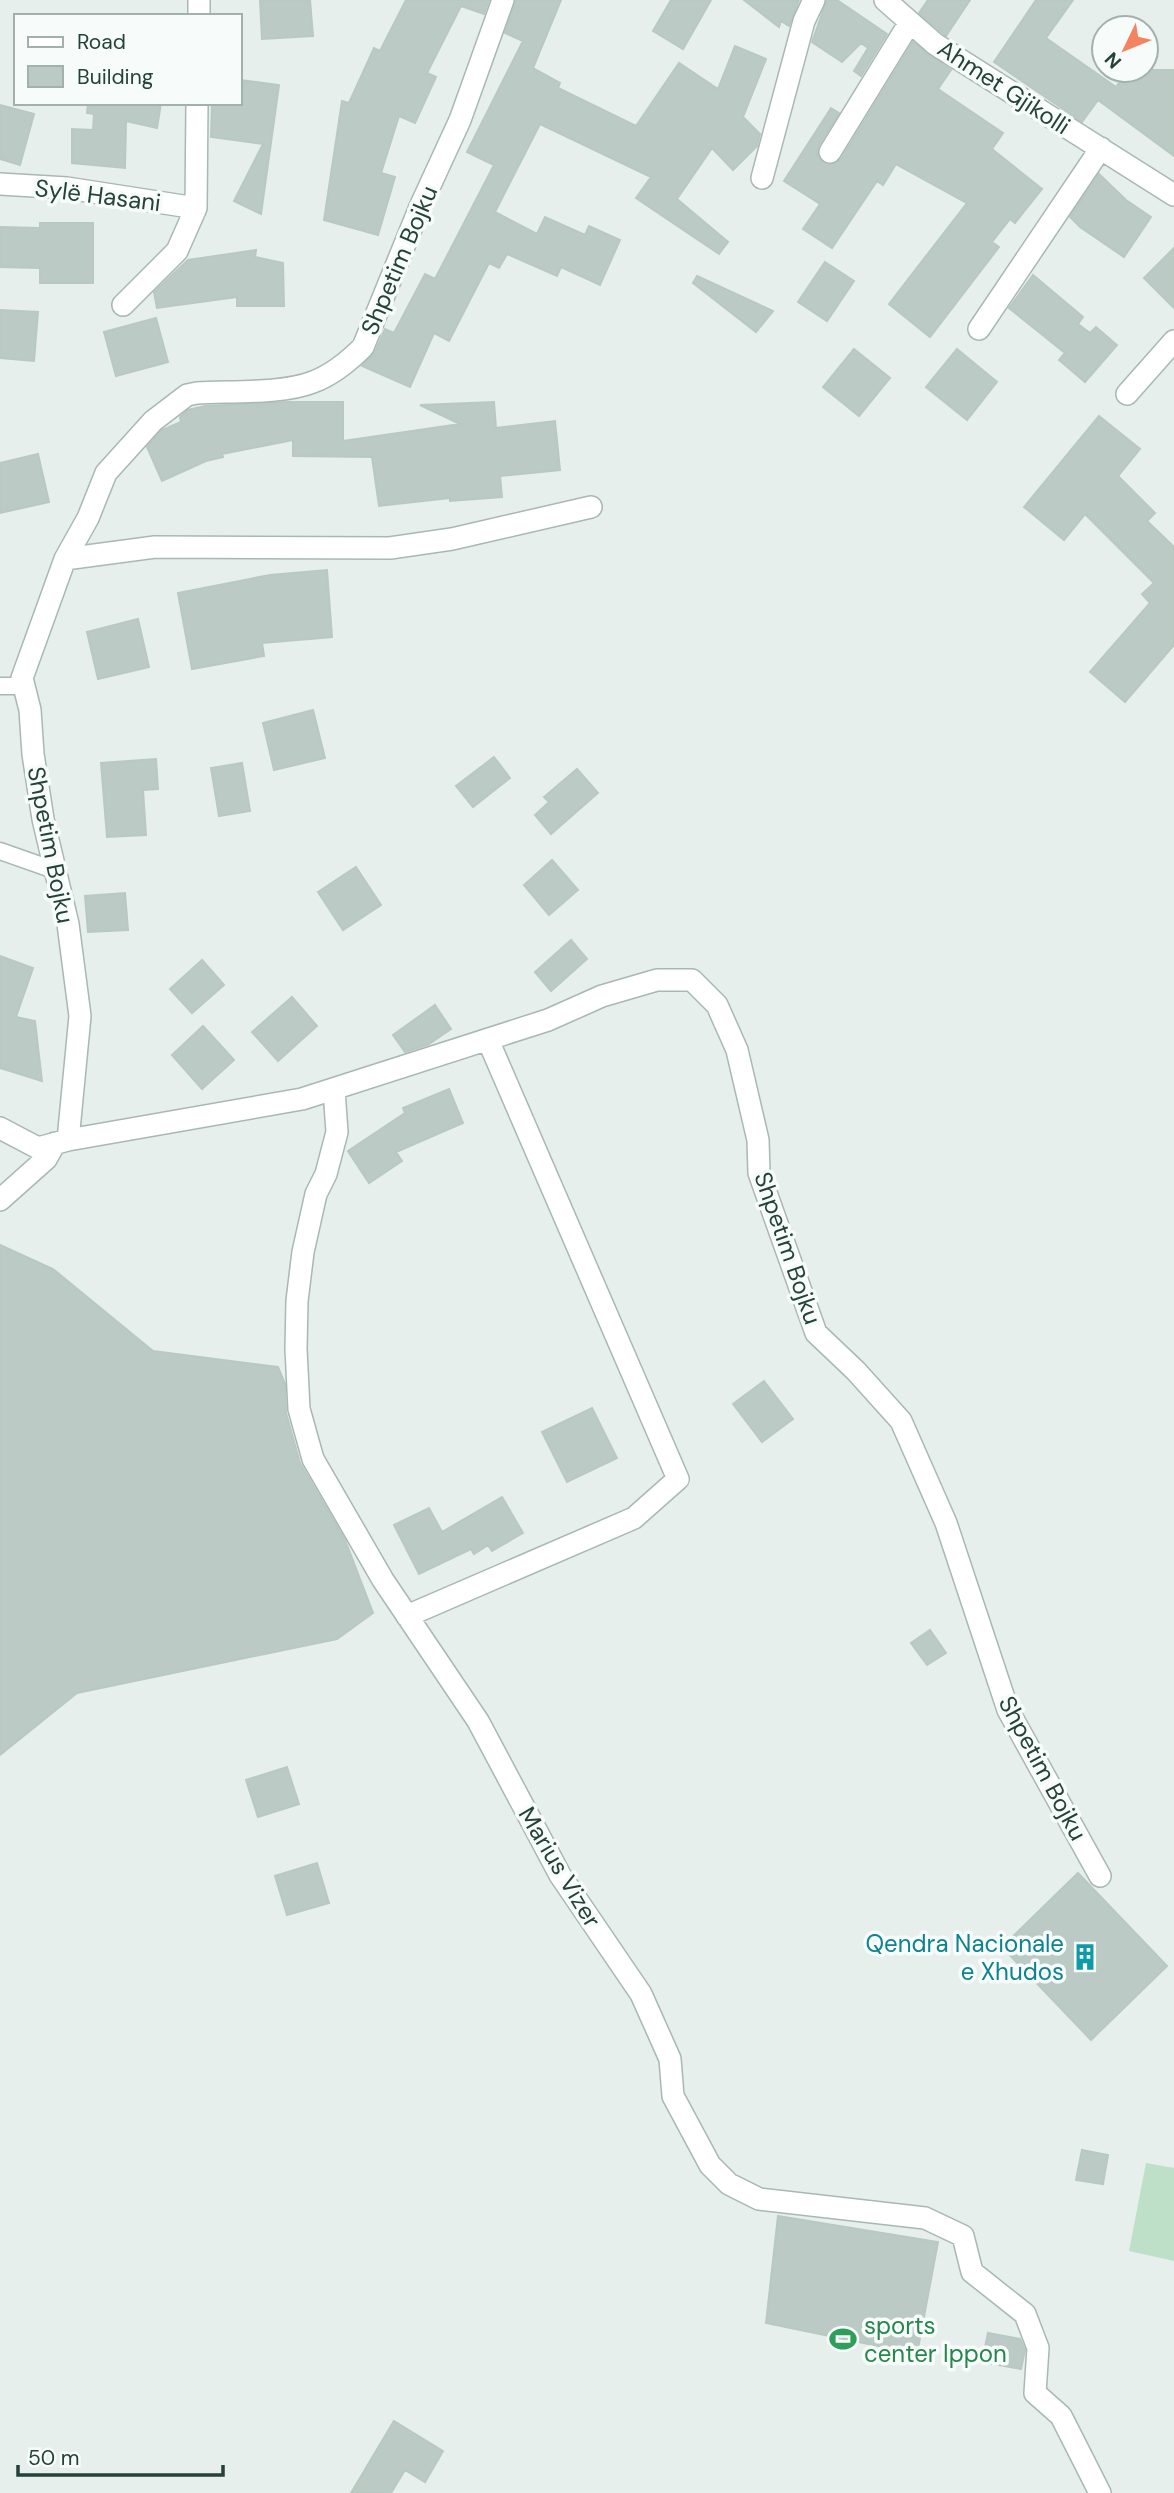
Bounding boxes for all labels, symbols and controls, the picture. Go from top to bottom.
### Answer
legend [14,14,242,105]
north arrow [1090,14,1160,84]
text: Road [77,28,126,56]
street label: Ahmet Gjikolli [932,33,1076,141]
text: N [1099,47,1127,74]
text: Building [77,63,154,91]
street label: Sylë Hasani [33,172,163,218]
street label: Shpetim Bojku [354,181,444,339]
street label: Shpetim Bojku [21,764,81,926]
street label: Shpetim Bojku [747,1168,829,1328]
street label: Shpetim Bojku [992,1690,1094,1846]
street label: Marius Vizer [512,1801,608,1933]
place label: Qendra Nacionale e Xhudos [865,1928,1064,1987]
building icon: Qendra Nacionale e Xhudos [1070,1942,1100,1972]
place label: sports center Ippon [864,2310,1007,2369]
sports icon: sports center Ippon [828,2324,858,2354]
scale bar [18,2434,222,2478]
text: 50 m [28,2444,79,2472]

